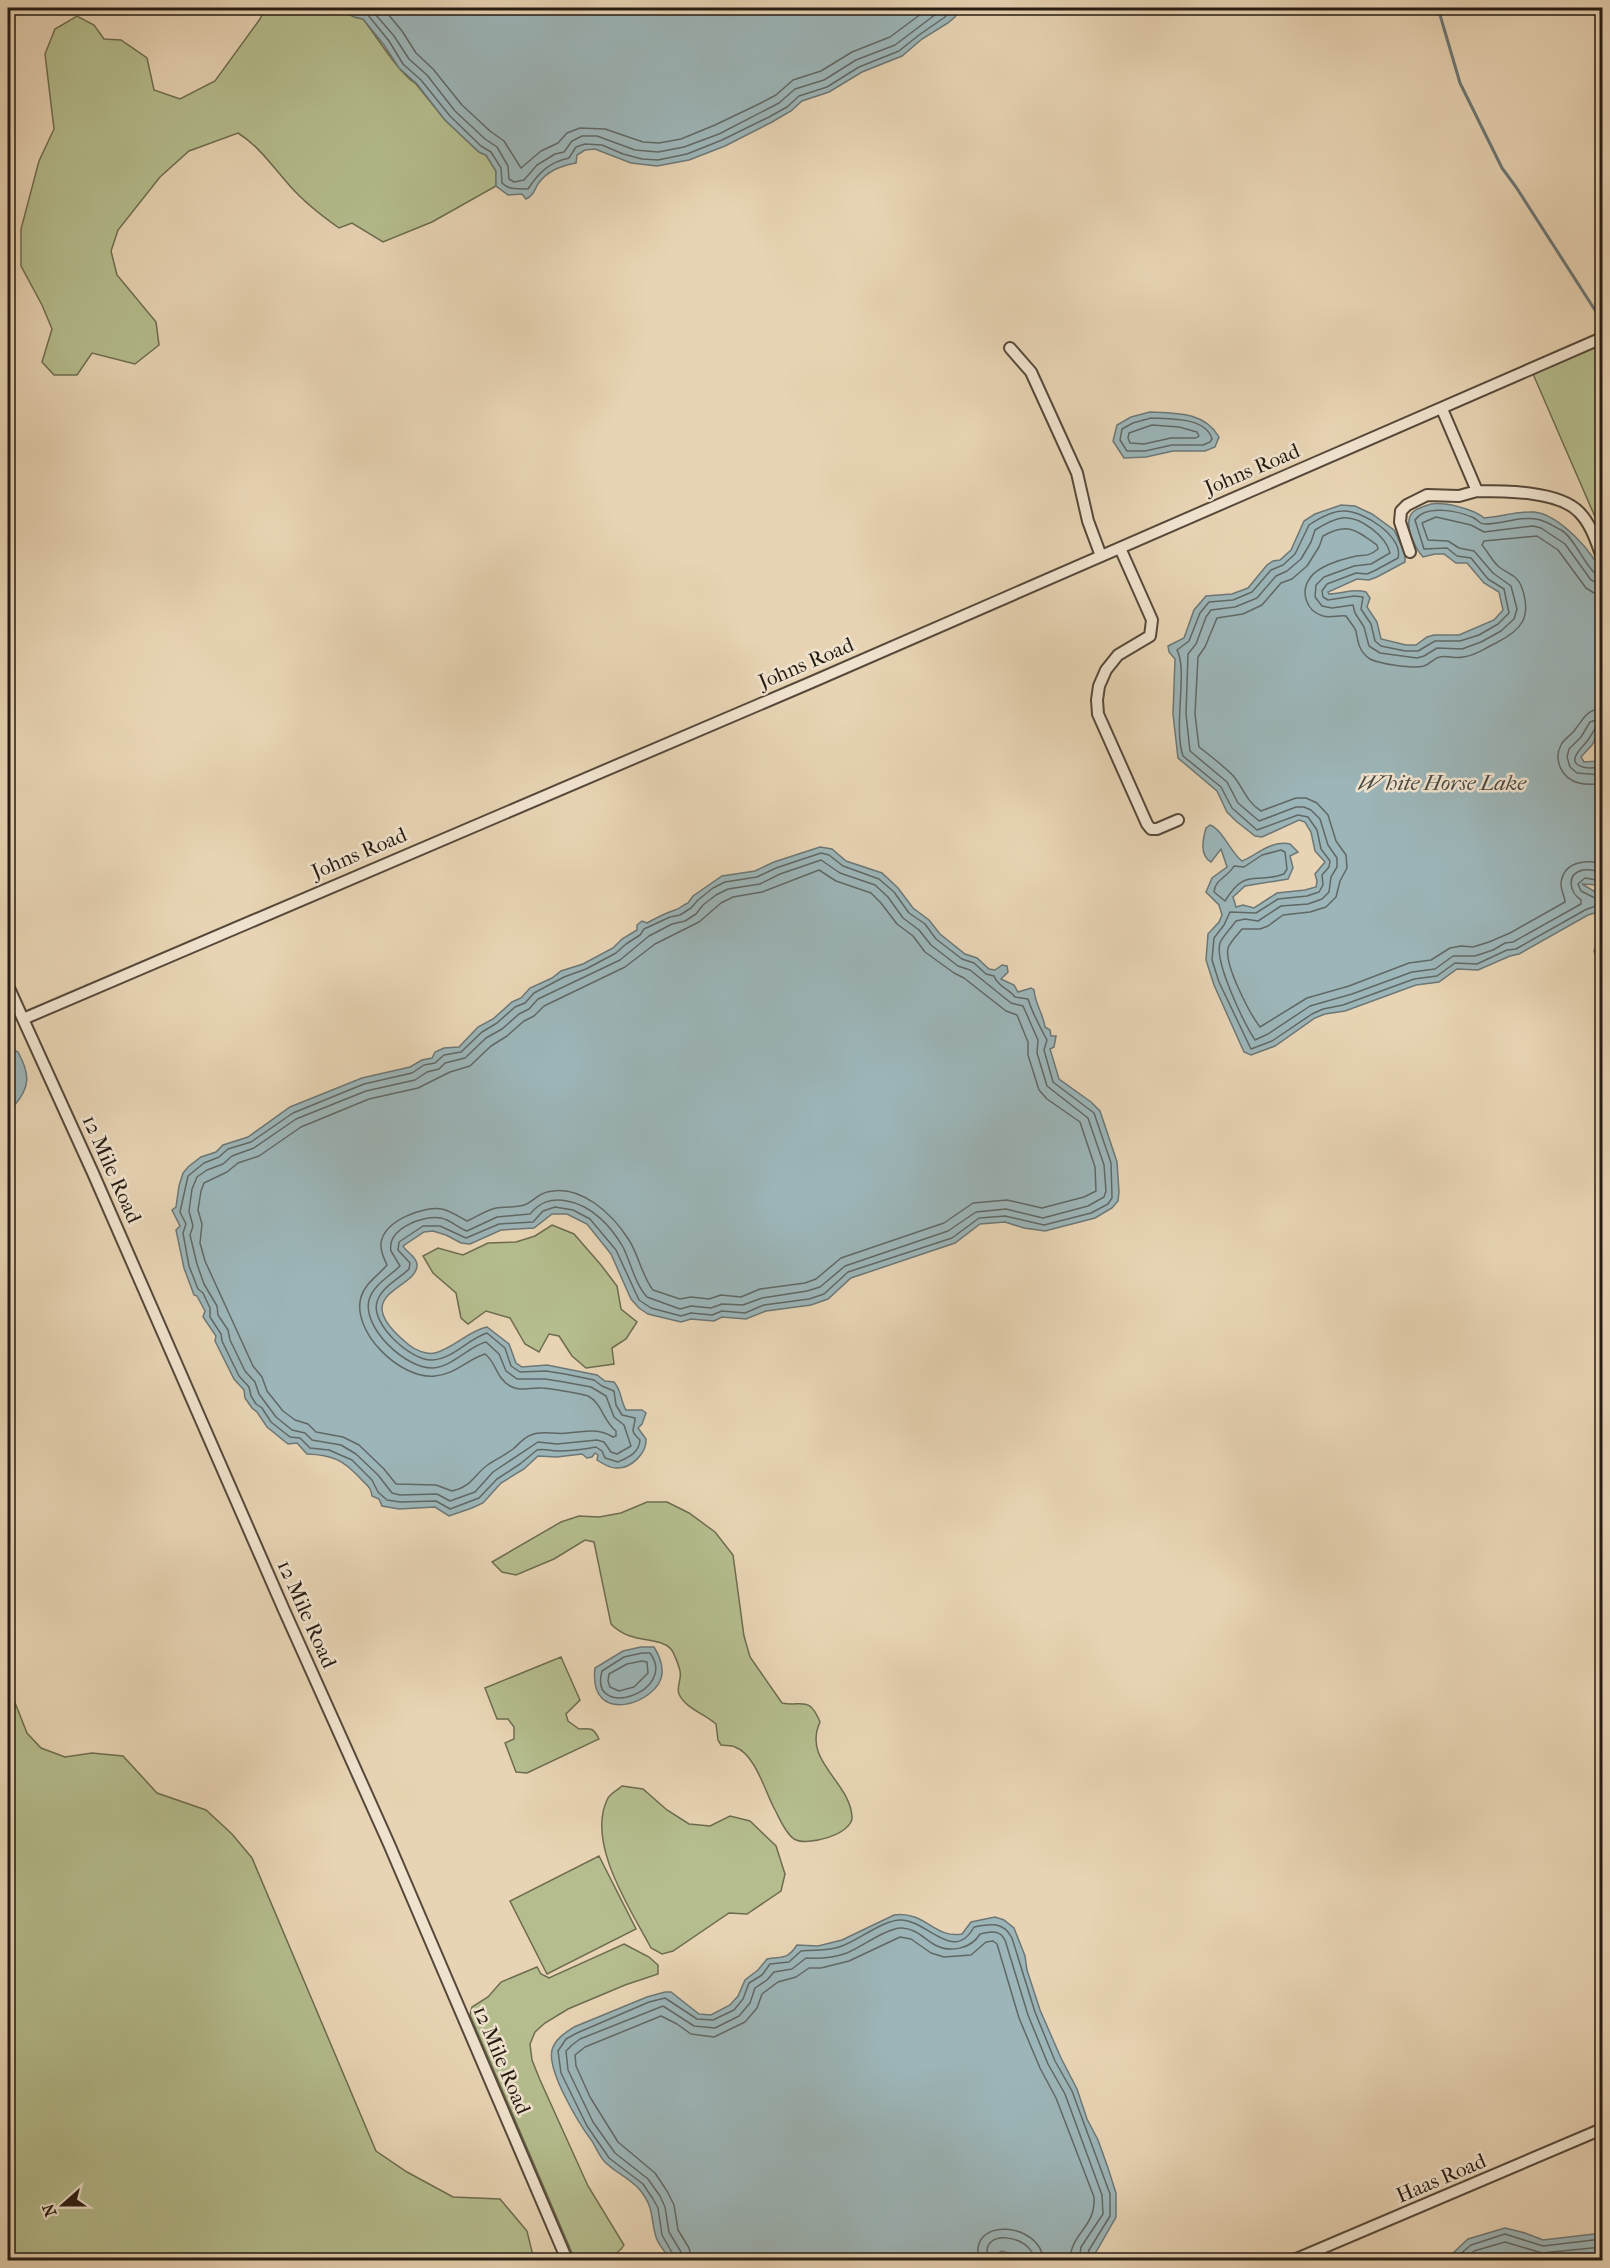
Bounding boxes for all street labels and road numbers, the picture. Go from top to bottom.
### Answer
street label: Johns Road [1199,438,1304,501]
street label: Johns Road [753,632,858,695]
street label: Johns Road [306,822,411,885]
street label: 12 Mile Road [78,1111,147,1227]
street label: 12 Mile Road [273,1556,342,1672]
street label: 12 Mile Road [468,2002,536,2118]
street label: Haas Road [1393,2148,1490,2208]

